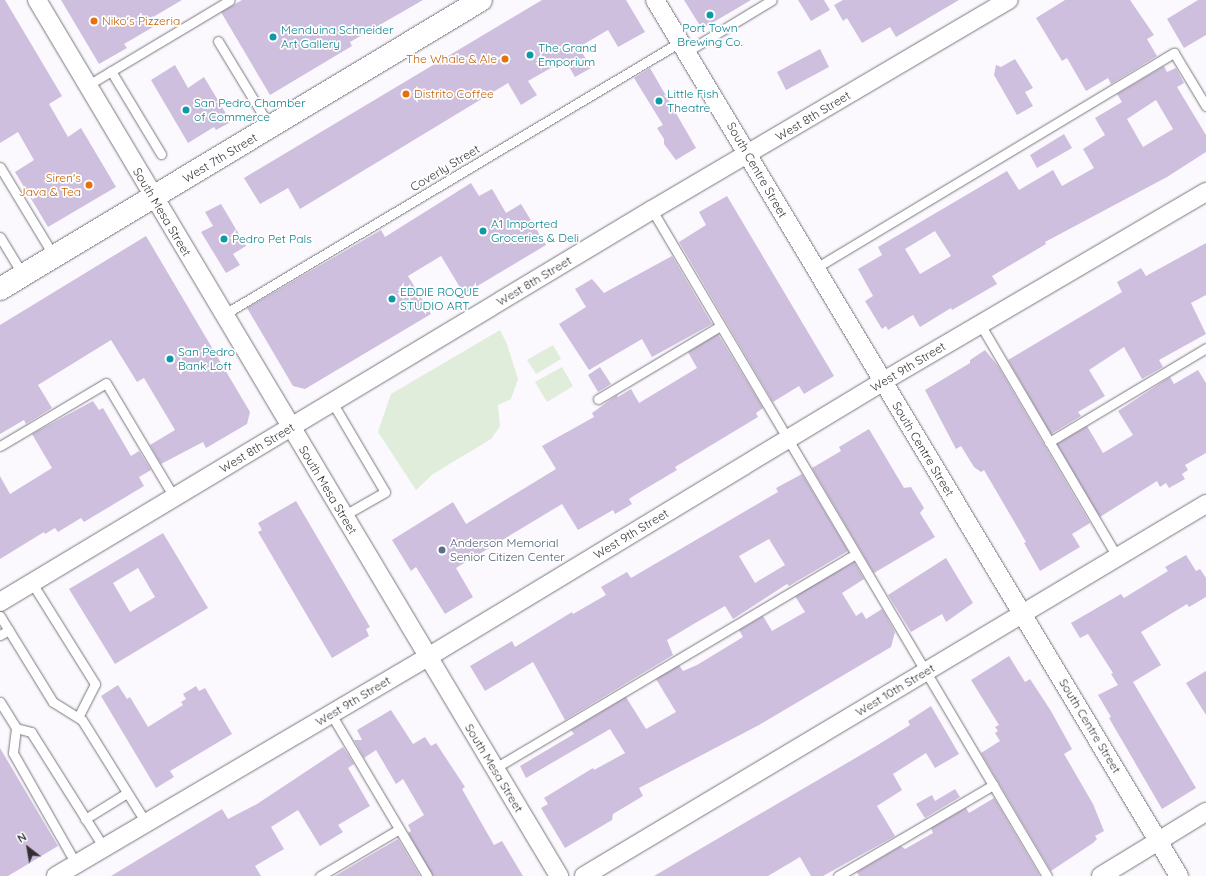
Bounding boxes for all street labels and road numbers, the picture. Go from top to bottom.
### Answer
street label: West 8th Street [773,88,853,144]
street label: South Centre Street [724,120,790,220]
street label: West 7th Street [180,130,260,186]
street label: Coverly Street [408,142,482,194]
street label: South Mesa Street [130,165,194,259]
street label: West 8th Street [494,253,574,309]
street label: West 9th Street [868,339,948,395]
street label: South Centre Street [889,399,957,499]
street label: West 8th Street [217,420,297,476]
street label: South Mesa Street [296,443,360,537]
street label: West 9th Street [591,506,671,562]
street label: West 10th Street [853,661,937,719]
street label: West 9th Street [313,673,393,729]
street label: South Centre Street [1056,676,1124,776]
street label: South Mesa Street [462,721,526,815]

